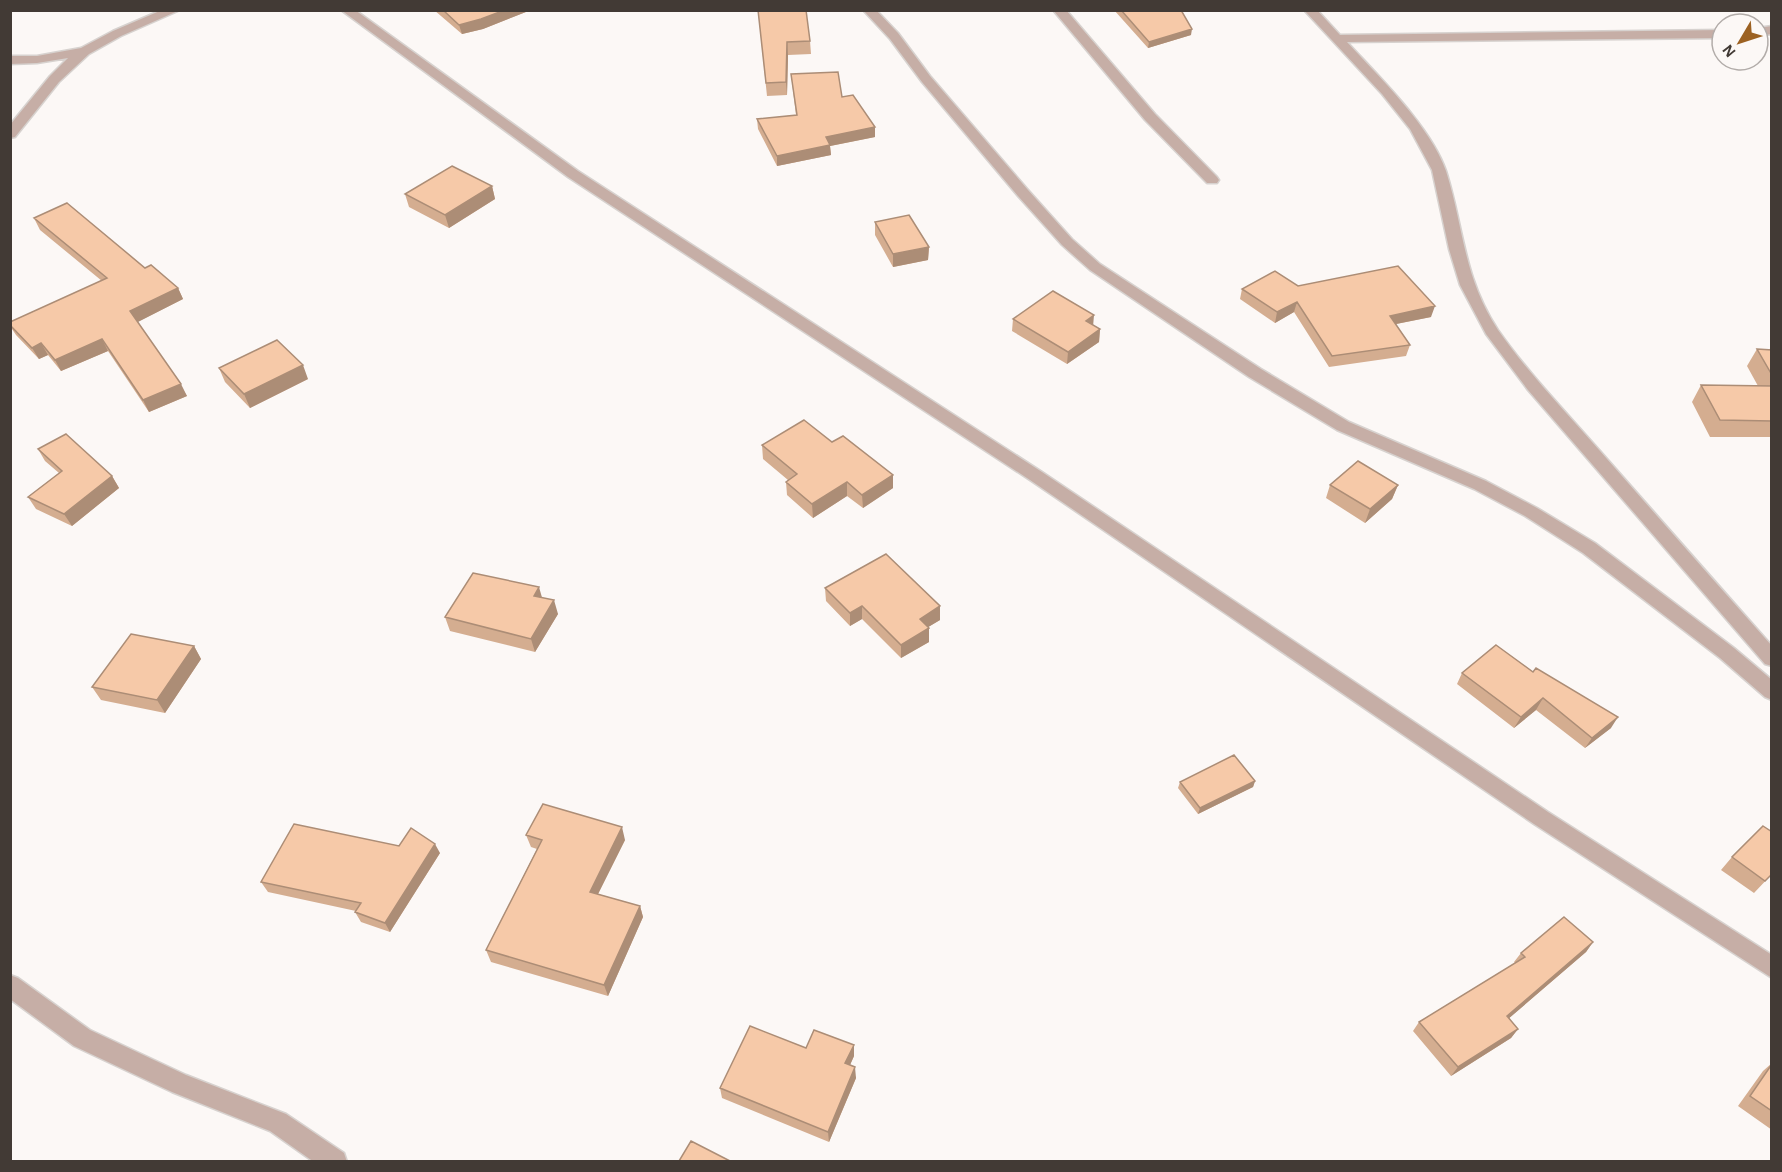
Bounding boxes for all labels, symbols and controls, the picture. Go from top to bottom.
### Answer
north arrow [1710,12,1770,72]
text: N [1719,41,1739,60]

